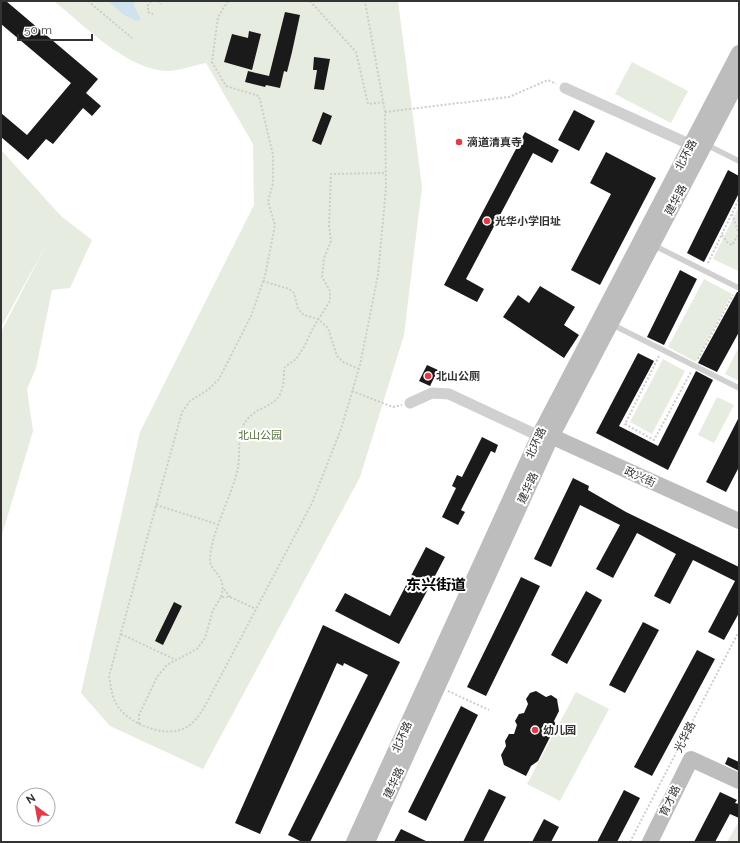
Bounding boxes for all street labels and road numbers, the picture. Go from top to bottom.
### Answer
street label: 北环路 [673,137,699,173]
street label: 建华路 [663,182,689,218]
street label: 北环路 [523,425,549,461]
street label: 政兴街 [622,464,658,490]
street label: 建华路 [515,470,541,506]
street label: 北环路 [389,719,415,755]
street label: 光华路 [672,719,698,755]
street label: 建华路 [381,765,407,801]
street label: 育才路 [657,783,683,819]

